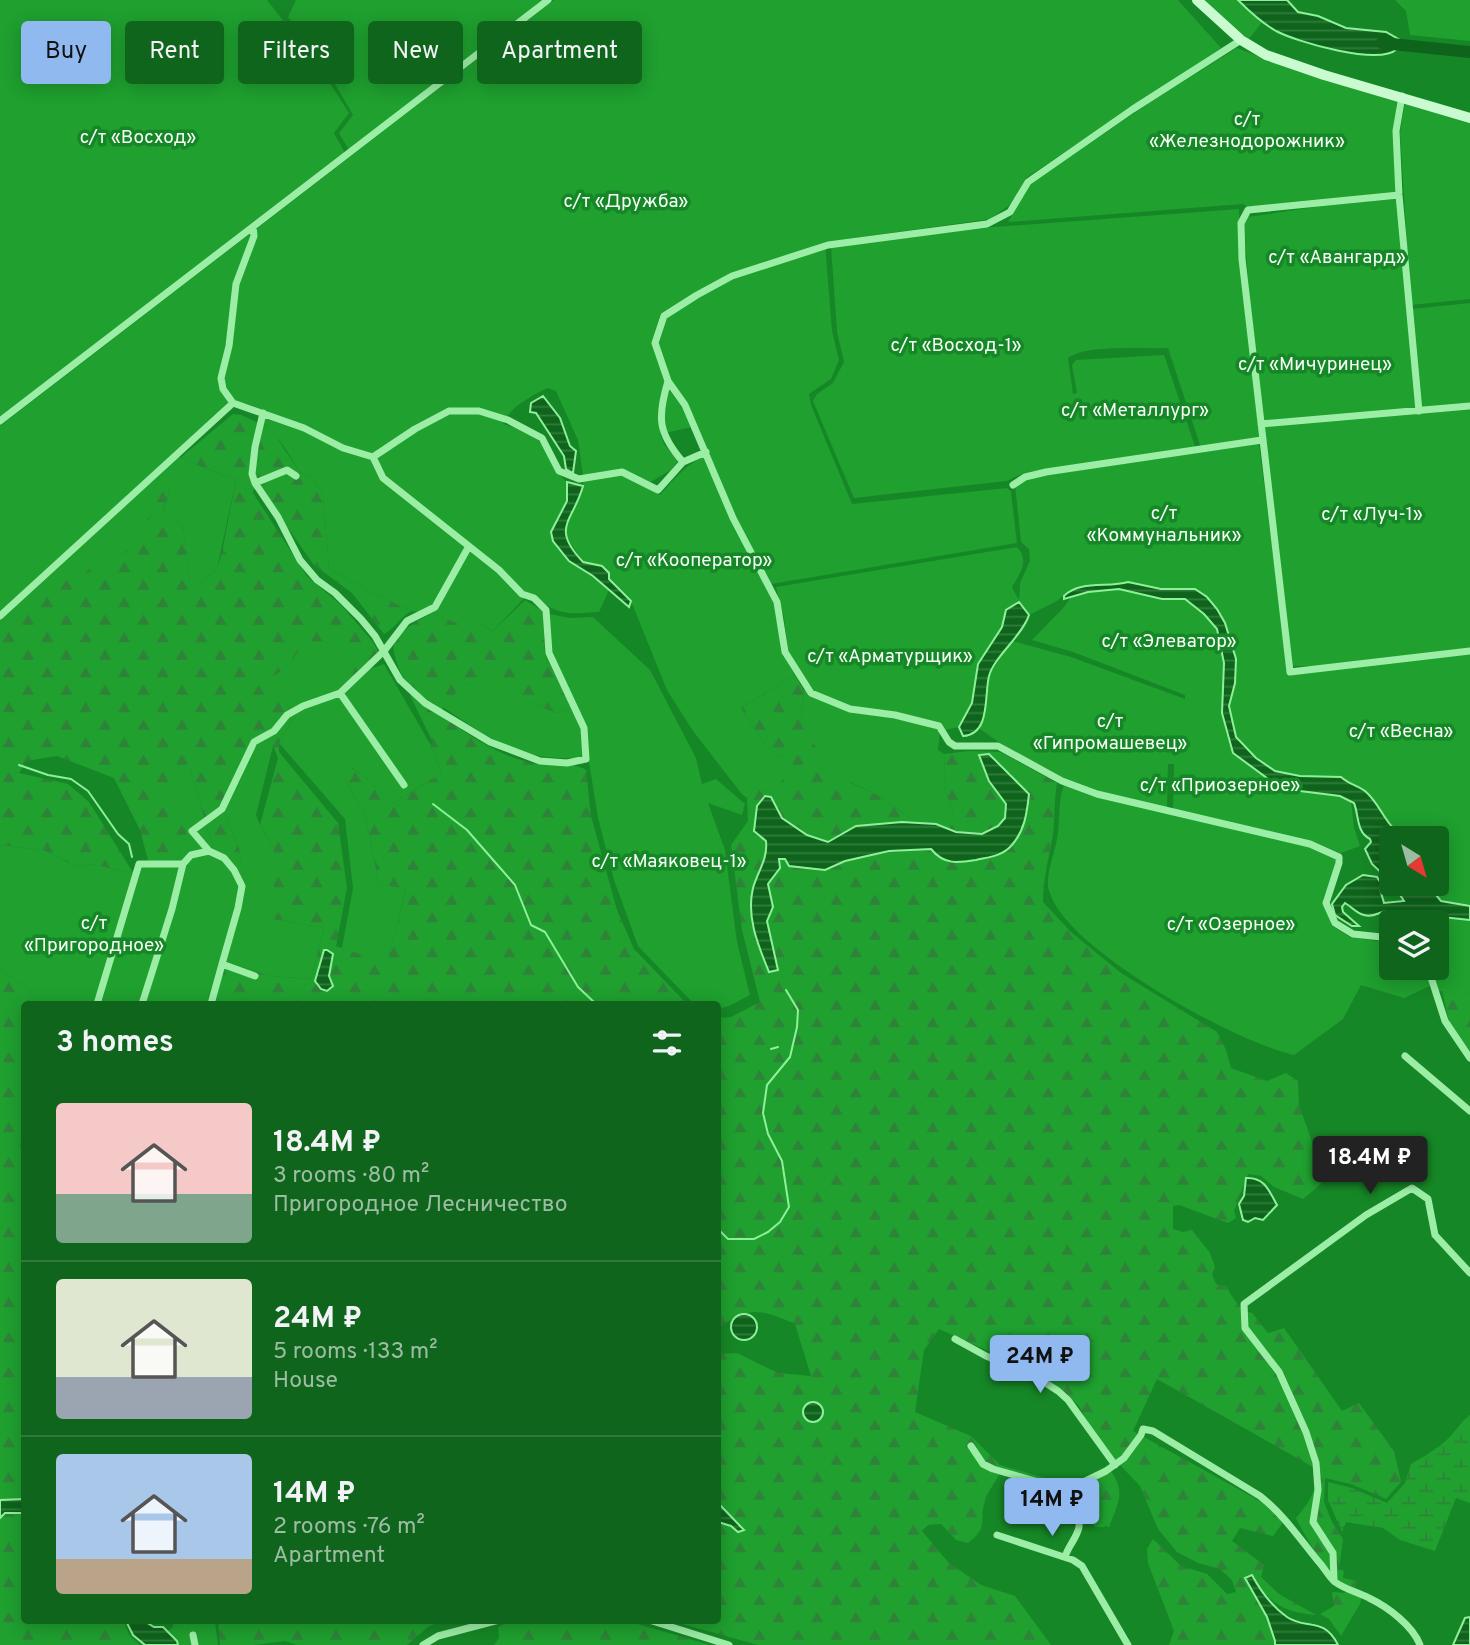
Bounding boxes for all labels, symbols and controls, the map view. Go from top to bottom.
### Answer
chip: Buy [21,21,111,84]
chip: Rent [125,21,224,84]
chip: Filters [238,21,354,84]
chip: New [368,21,463,84]
chip: Apartment [477,21,642,84]
park label: с/т «Железнодорожник» [1149,108,1345,154]
park label: с/т «Восход» [80,126,196,150]
park label: с/т «Дружба» [564,190,689,214]
park label: с/т «Авангард» [1268,246,1406,270]
park label: с/т «Восход-1» [890,334,1022,358]
park label: с/т «Мичуринец» [1238,353,1392,377]
park label: с/т «Металлург» [1061,399,1209,423]
park label: с/т «Коммунальник» [1086,502,1242,548]
park label: с/т «Луч-1» [1321,503,1423,527]
park label: с/т «Кооператор» [616,549,773,573]
park label: с/т «Элеватор» [1101,630,1237,654]
park label: с/т «Арматурщик» [807,645,973,669]
park label: с/т «Гипромашевец» [1033,710,1187,756]
park label: с/т «Весна» [1349,720,1454,744]
park label: с/т «Приозерное» [1140,774,1300,798]
north arrow [1379,826,1449,896]
map controls [1379,826,1449,980]
park label: с/т «Маяковец-1» [591,850,747,874]
button: layers [1379,910,1449,980]
park label: с/т «Пригородное» [24,912,164,958]
park label: с/т «Озерное» [1167,913,1295,937]
icon: filters [648,1024,686,1062]
text: 3 homes [56,1025,174,1062]
text: 18.4M ₽ [273,1125,381,1162]
icon: home [112,1131,196,1215]
pin: 18.4M ₽ [1305,1136,1435,1196]
text: 18.4M ₽ [1329,1144,1411,1173]
text: 3 rooms · 80 m² [273,1162,429,1191]
text: Пригородное Лесничество [273,1191,568,1220]
text: 24M ₽ [273,1301,362,1338]
icon: home [112,1307,196,1391]
pin: 24M ₽ [991,1336,1089,1395]
text: 5 rooms · 133 m² [273,1338,438,1367]
text: 24M ₽ [1006,1343,1074,1372]
text: House [273,1367,338,1396]
text: 14M ₽ [273,1476,356,1513]
pin: 14M ₽ [1003,1478,1101,1538]
icon: home [112,1482,196,1566]
text: 14M ₽ [1020,1486,1084,1515]
text: 2 rooms · 76 m² [273,1513,425,1542]
text: Apartment [273,1542,385,1571]

